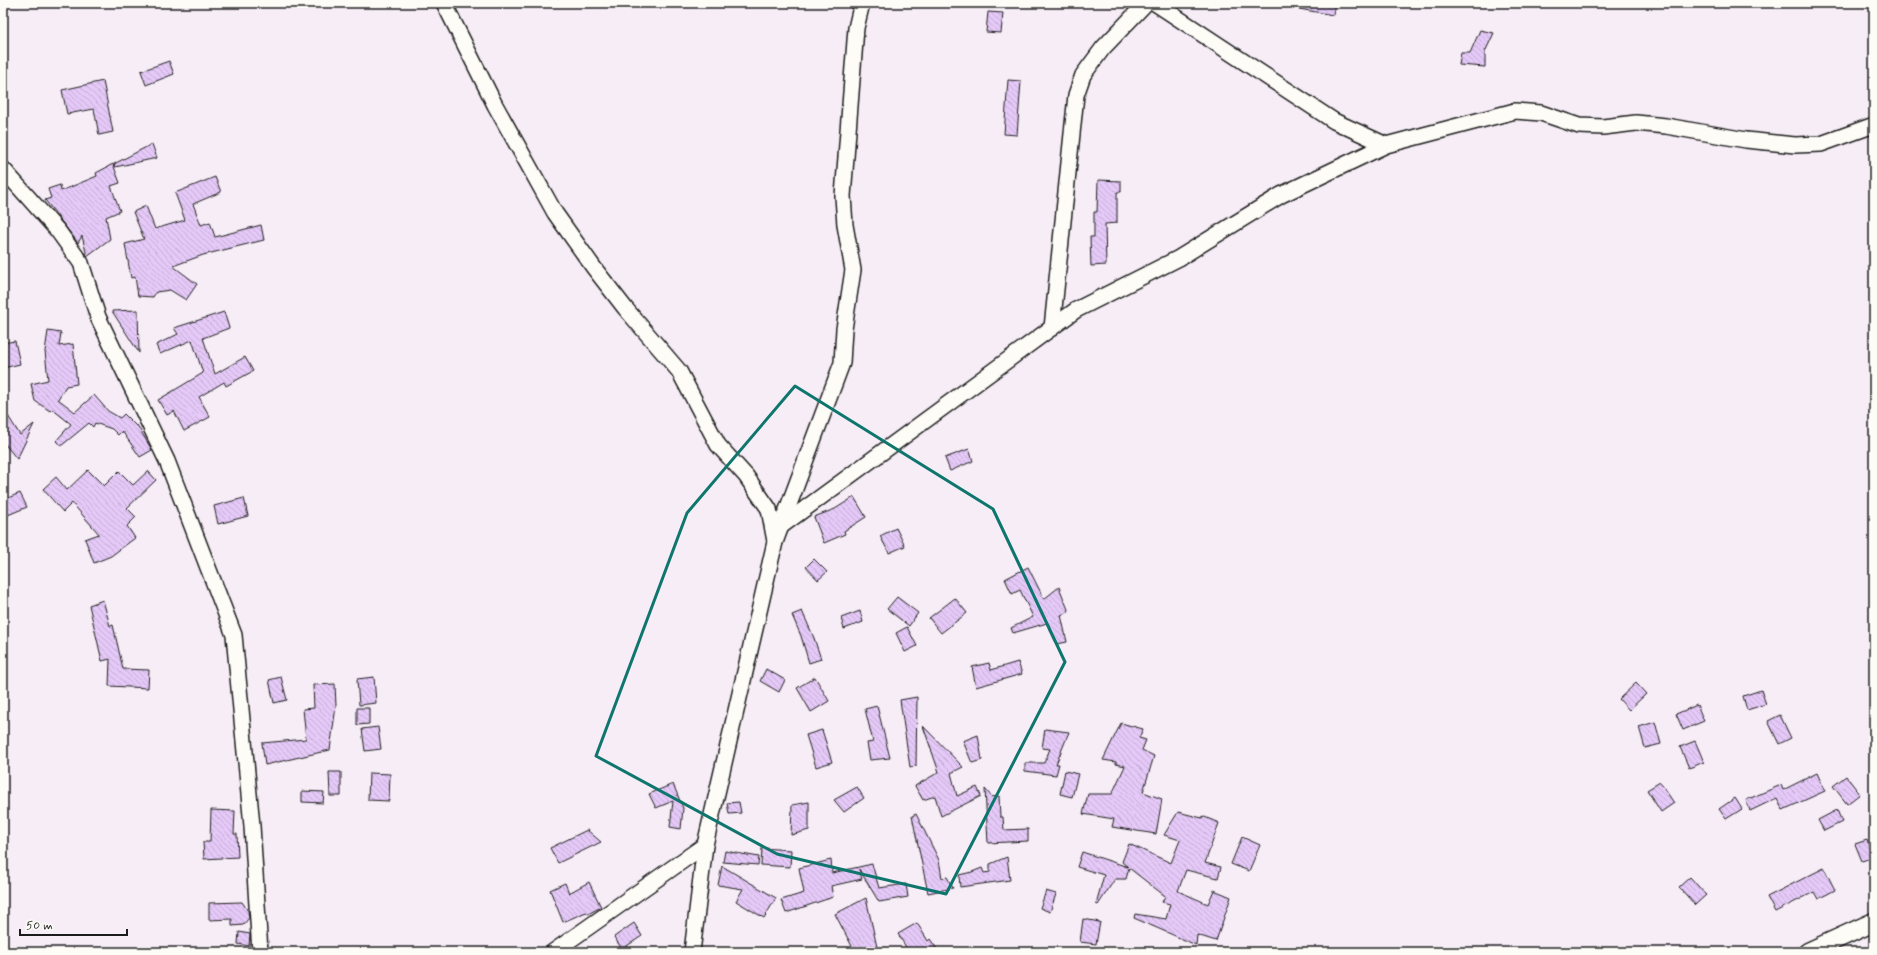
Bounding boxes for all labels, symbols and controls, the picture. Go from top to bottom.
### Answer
scale bar [20,911,127,937]
text: 50 m [26,918,53,934]

